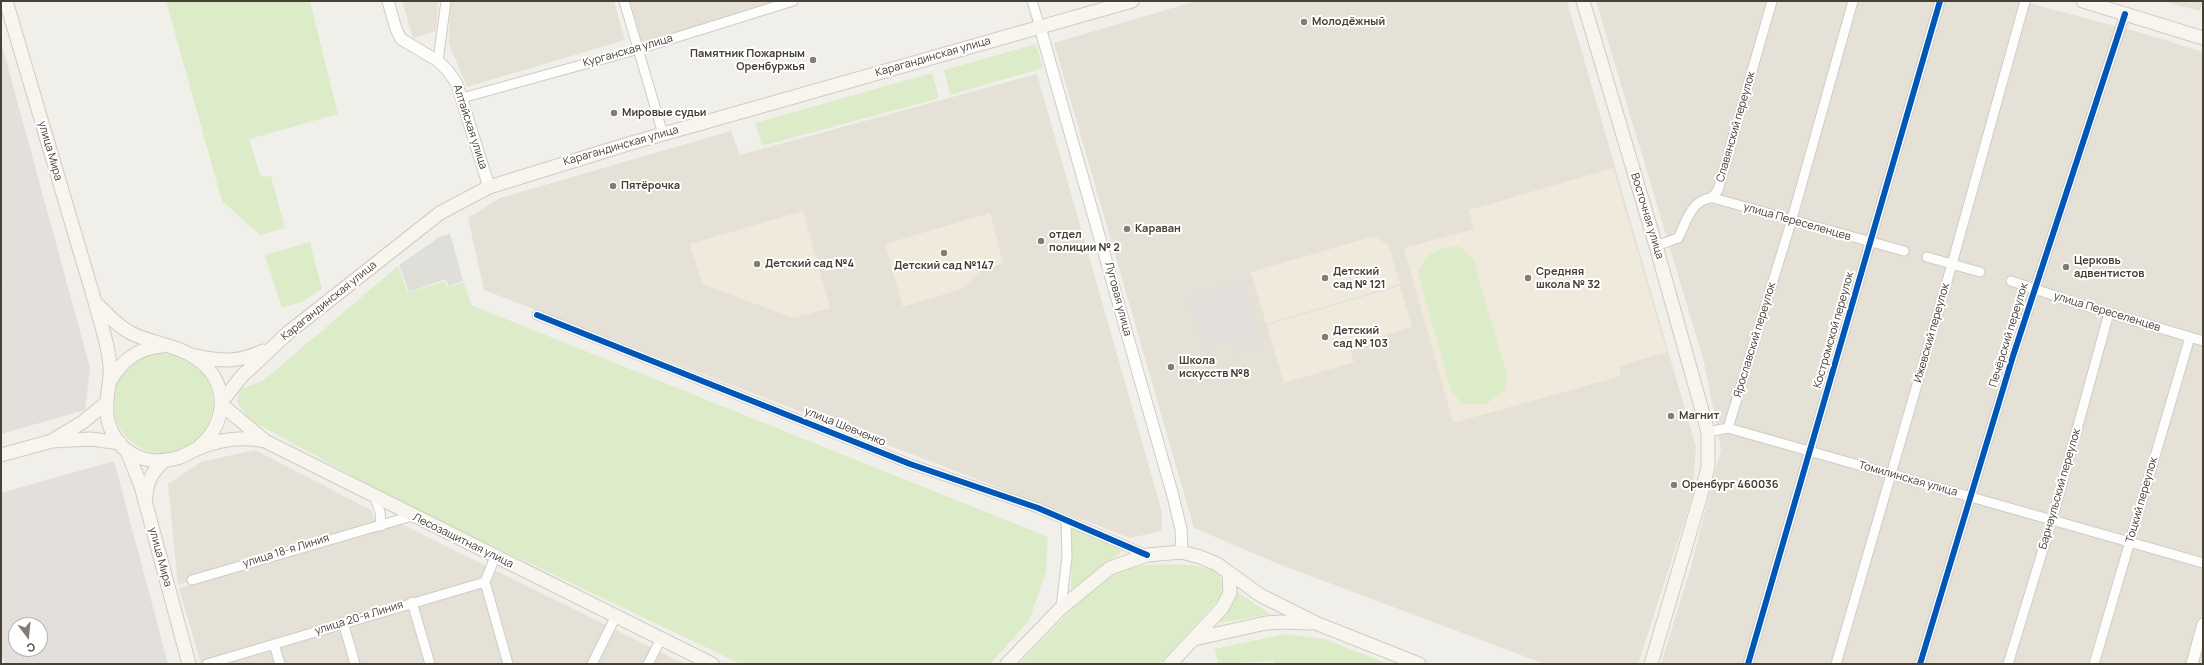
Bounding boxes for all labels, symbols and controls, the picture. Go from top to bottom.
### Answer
place label: Молодёжный [1312,15,1385,29]
marker: Молодёжный [1299,17,1309,27]
street label: Курганская улица [582,32,674,70]
street label: Карагандинская улица [874,34,992,80]
place label: Памятник Пожарным Оренбуржья [690,47,805,73]
marker: Памятник Пожарным Оренбуржья [808,55,818,65]
street label: Славянский переулок [1714,70,1758,184]
street label: Алтайская улица [450,83,490,171]
place label: Мировые судьи [622,106,707,120]
marker: Мировые судьи [609,108,619,118]
street label: улица Мира [35,120,65,182]
street label: Карагандинская улица [562,123,680,169]
street label: Восточная улица [1628,171,1666,261]
place label: Пятёрочка [621,179,680,193]
marker: Пятёрочка [608,181,618,191]
street label: улица Переселенцев [1742,200,1852,244]
place label: Караван [1135,222,1181,236]
marker: Караван [1122,224,1132,234]
place label: отдел полиции № 2 [1049,228,1120,254]
marker: отдел полиции № 2 [1036,236,1046,246]
marker: Детский сад №147 [939,248,949,258]
place label: Церковь адвентистов [2074,254,2144,280]
place label: Детский сад №4 [765,257,854,271]
street label: Карагандинская улица [279,258,379,344]
marker: Детский сад №4 [752,259,762,269]
place label: Детский сад №147 [894,259,994,273]
street label: Луговая улица [1102,260,1134,338]
marker: Церковь адвентистов [2061,262,2071,272]
place label: Детский сад № 121 [1333,265,1386,291]
place label: Средняя школа № 32 [1536,265,1600,291]
street label: Костромской переулок [1811,270,1857,390]
marker: Детский сад № 121 [1320,273,1330,283]
marker: Средняя школа № 32 [1523,273,1533,283]
street label: Ярославский переулок [1731,281,1779,399]
street label: Печёрский переулок [1987,281,2031,389]
street label: Ижевский переулок [1911,282,1953,384]
street label: улица Переселенцев [2052,289,2162,335]
place label: Детский сад № 103 [1333,324,1388,350]
marker: Детский сад № 103 [1320,332,1330,342]
place label: Школа искусств №8 [1179,354,1250,380]
marker: Школа искусств №8 [1166,362,1176,372]
street label: улица Шевченко [803,405,887,449]
place label: Магнит [1679,409,1719,423]
marker: Магнит [1666,411,1676,421]
street label: Барнаульский переулок [2036,427,2084,551]
street label: Тоцкий переулок [2123,456,2161,544]
street label: Томилинская улица [1857,459,1959,499]
place label: Оренбург 460036 [1682,478,1779,492]
marker: Оренбург 460036 [1669,480,1679,490]
street label: Лесозащитная улица [411,511,515,571]
street label: улица Мира [146,526,174,588]
street label: улица 18-я Линия [241,532,331,570]
street label: улица 20-я Линия [313,598,405,638]
north arrow [8,617,48,657]
text: С [25,640,37,656]

